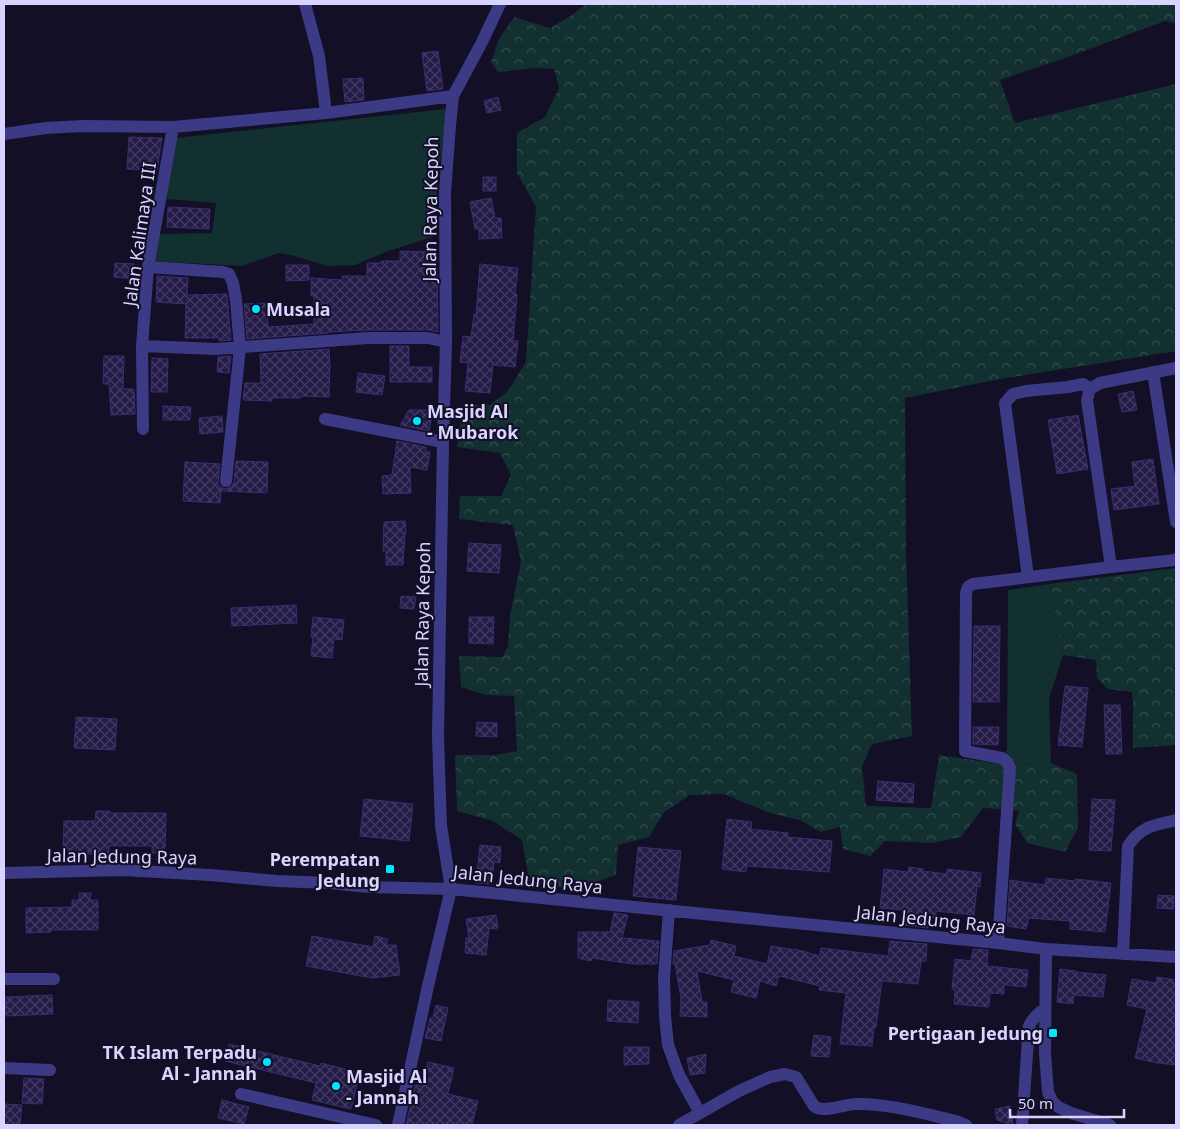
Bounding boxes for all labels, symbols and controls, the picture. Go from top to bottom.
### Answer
street label: Jalan Raya Kepoh [417,136,443,284]
street label: Jalan Kalimaya III [117,160,161,310]
place label: Musala [266,297,331,321]
marker: Musala [250,303,262,315]
place label: Masjid Al - Mubarok [427,399,519,444]
marker: Masjid Al - Mubarok [411,415,423,427]
street label: Jalan Raya Kepoh [409,541,435,689]
street label: Jalan Jedung Raya [45,843,197,869]
place label: Perempatan Jedung [270,847,380,892]
street label: Jalan Jedung Raya [450,859,604,899]
marker: Perempatan Jedung [384,863,396,875]
street label: Jalan Jedung Raya [853,899,1007,939]
place label: Pertigaan Jedung [888,1021,1043,1045]
marker: Pertigaan Jedung [1047,1027,1059,1039]
place label: TK Islam Terpadu Al - Jannah [102,1040,257,1085]
marker: TK Islam Terpadu Al - Jannah [261,1056,273,1068]
place label: Masjid Al - Jannah [346,1064,427,1109]
marker: Masjid Al - Jannah [330,1080,342,1092]
scale bar [1010,1086,1124,1118]
text: 50 m [1018,1093,1053,1113]

